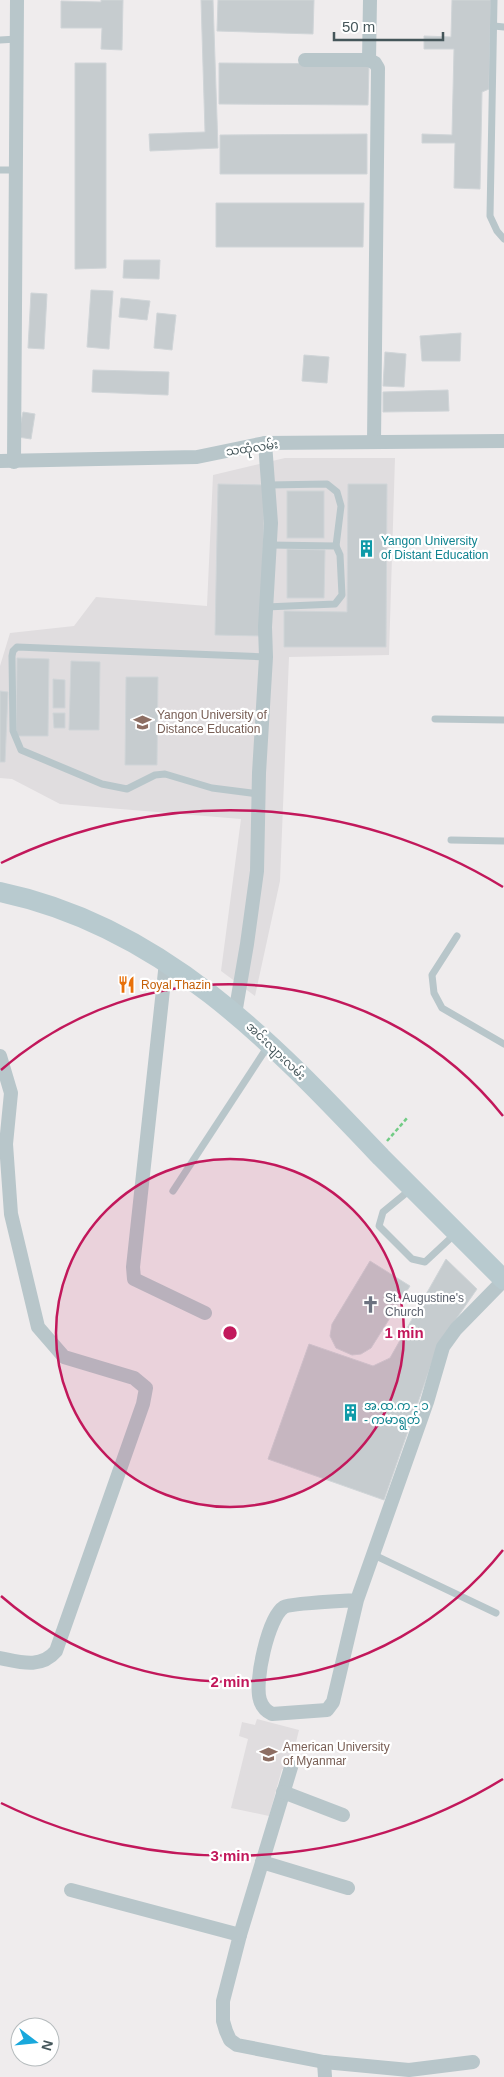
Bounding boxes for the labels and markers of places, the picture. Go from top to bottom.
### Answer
place label: Yangon University of Distant Education [381,534,488,562]
building icon: Yangon University of Distant Education [357,538,377,558]
place label: Yangon University of Distance Education [157,708,268,736]
school or university icon: Yangon University of Distance Education [133,712,153,732]
restaurant icon: Royal Thazin [117,975,137,995]
place label: Royal Thazin [141,978,211,992]
place label: St. Augustine's Church [385,1291,464,1319]
church icon: St. Augustine's Church [361,1295,381,1315]
centre of rings [221,1324,239,1342]
place label: အ.ထ.က - ၁ - ကမာရွတ် [364,1399,429,1430]
building icon: အ.ထ.က - ၁ - ကမာရွတ် [340,1403,360,1423]
place label: American University of Myanmar [283,1740,390,1768]
school or university icon: American University of Myanmar [259,1744,279,1764]

